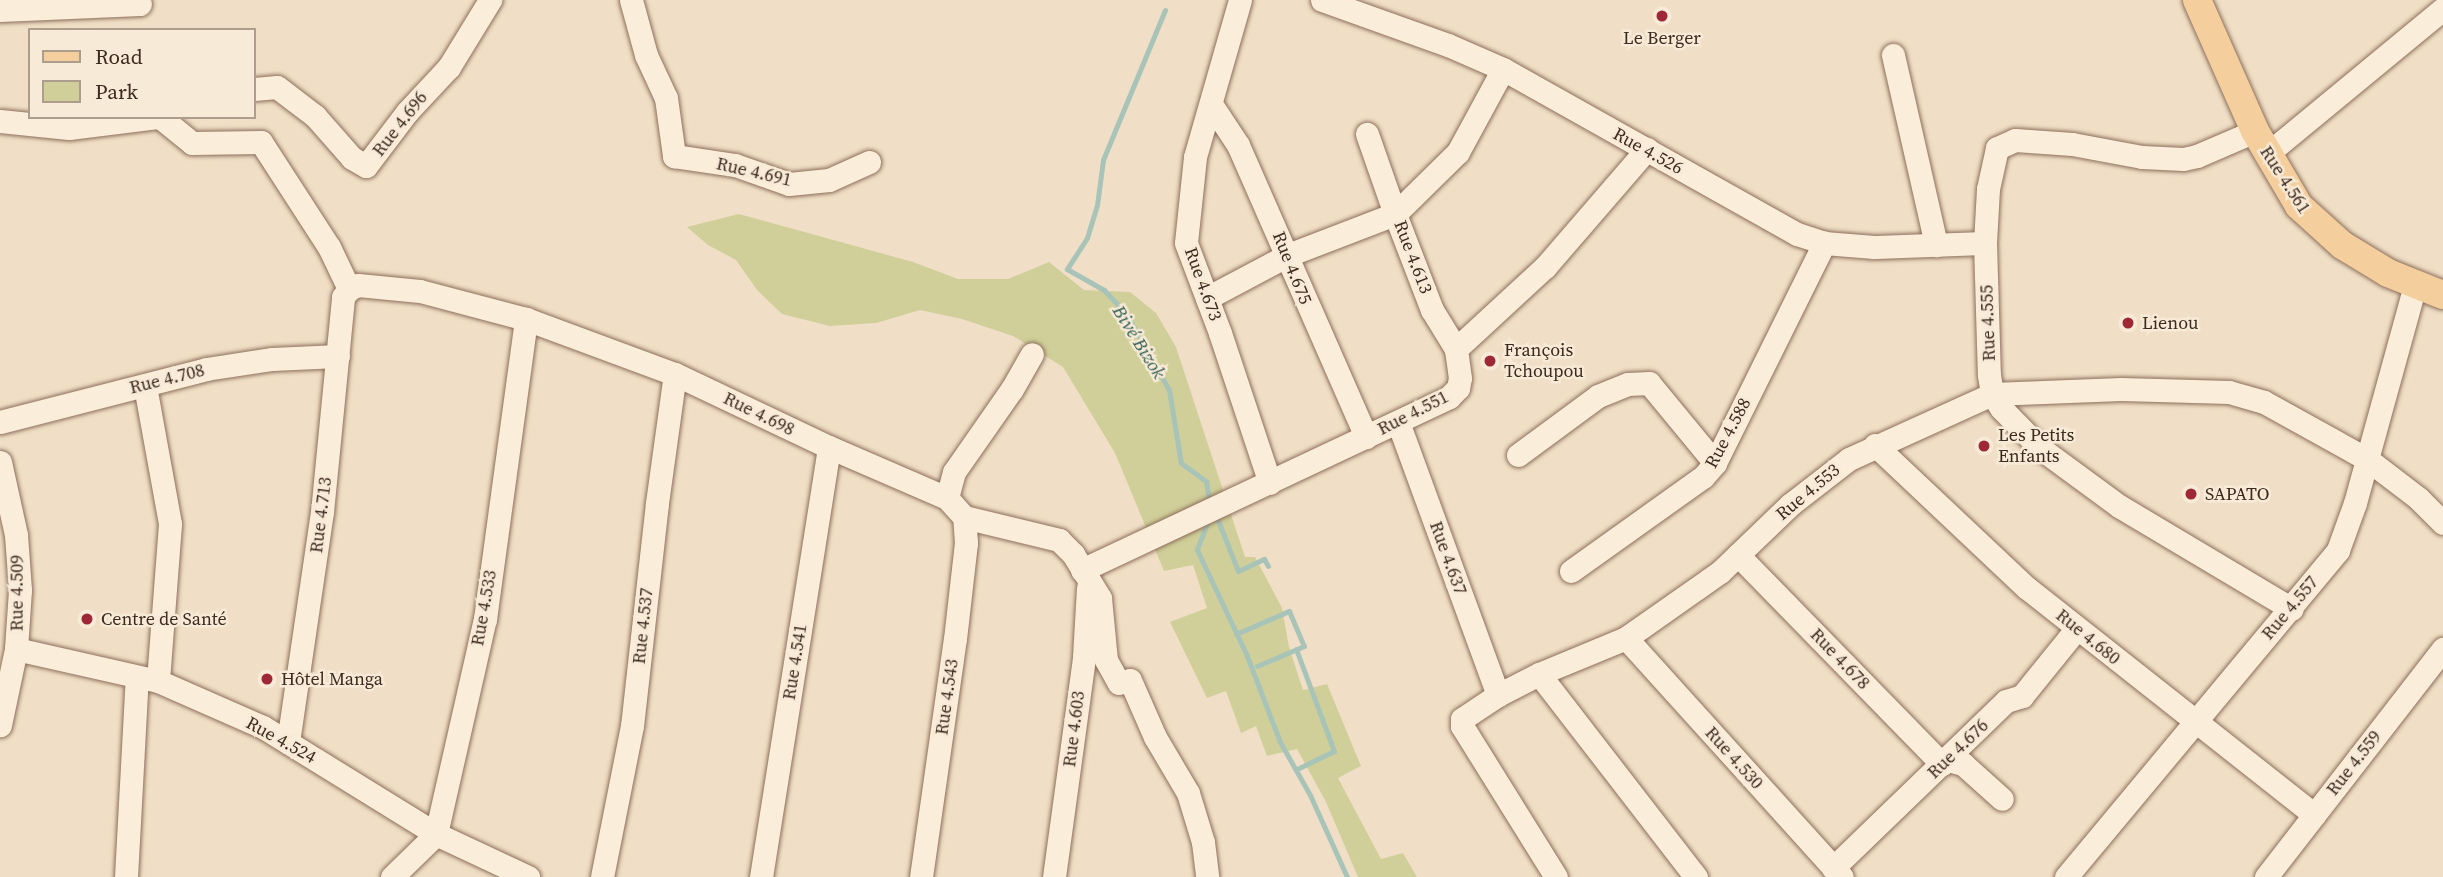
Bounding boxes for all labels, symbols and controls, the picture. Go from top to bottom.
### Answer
marker: Le Berger [1654,8,1670,24]
place label: Le Berger [1623,27,1701,49]
legend [28,28,256,119]
text: Road [95,42,143,71]
text: Park [95,77,138,106]
street label: Rue 4.696 [368,87,432,161]
street label: Rue 4.526 [1609,123,1687,179]
street label: Rue 4.561 [2255,142,2315,218]
street label: Rue 4.691 [714,153,794,191]
street label: Rue 4.613 [1389,217,1437,297]
street label: Rue 4.675 [1268,228,1316,308]
street label: Rue 4.673 [1180,244,1226,324]
street label: Rue 4.555 [1976,284,2000,362]
water label: Bivé Bizok [1107,301,1171,383]
place label: Lienou [2142,312,2198,334]
marker: Lienou [2120,315,2136,331]
place label: François Tchoupou [1504,340,1584,382]
marker: François Tchoupou [1482,353,1498,369]
street label: Rue 4.708 [127,359,207,399]
street label: Rue 4.551 [1374,386,1452,440]
street label: Rue 4.698 [720,388,798,440]
street label: Rue 4.588 [1700,394,1756,472]
place label: Les Petits Enfants [1998,425,2074,467]
marker: Les Petits Enfants [1976,438,1992,454]
street label: Rue 4.553 [1772,459,1844,525]
street label: Rue 4.713 [306,476,336,554]
place label: SAPATO [2205,483,2269,505]
marker: SAPATO [2183,486,2199,502]
street label: Rue 4.637 [1425,518,1471,598]
street label: Rue 4.509 [6,555,28,631]
street label: Rue 4.533 [467,568,501,648]
street label: Rue 4.557 [2257,572,2323,644]
street label: Rue 4.537 [628,587,658,665]
street label: Rue 4.680 [2051,605,2125,669]
place label: Centre de Santé [101,608,227,630]
marker: Centre de Santé [79,611,95,627]
street label: Rue 4.541 [778,622,812,702]
street label: Rue 4.678 [1806,624,1874,694]
street label: Rue 4.543 [931,658,963,736]
place label: Hôtel Manga [281,668,383,690]
marker: Hôtel Manga [259,671,275,687]
street label: Rue 4.603 [1059,690,1089,768]
street label: Rue 4.524 [242,712,320,768]
street label: Rue 4.676 [1923,715,1993,783]
street label: Rue 4.530 [1700,722,1768,794]
street label: Rue 4.559 [2322,726,2386,800]

